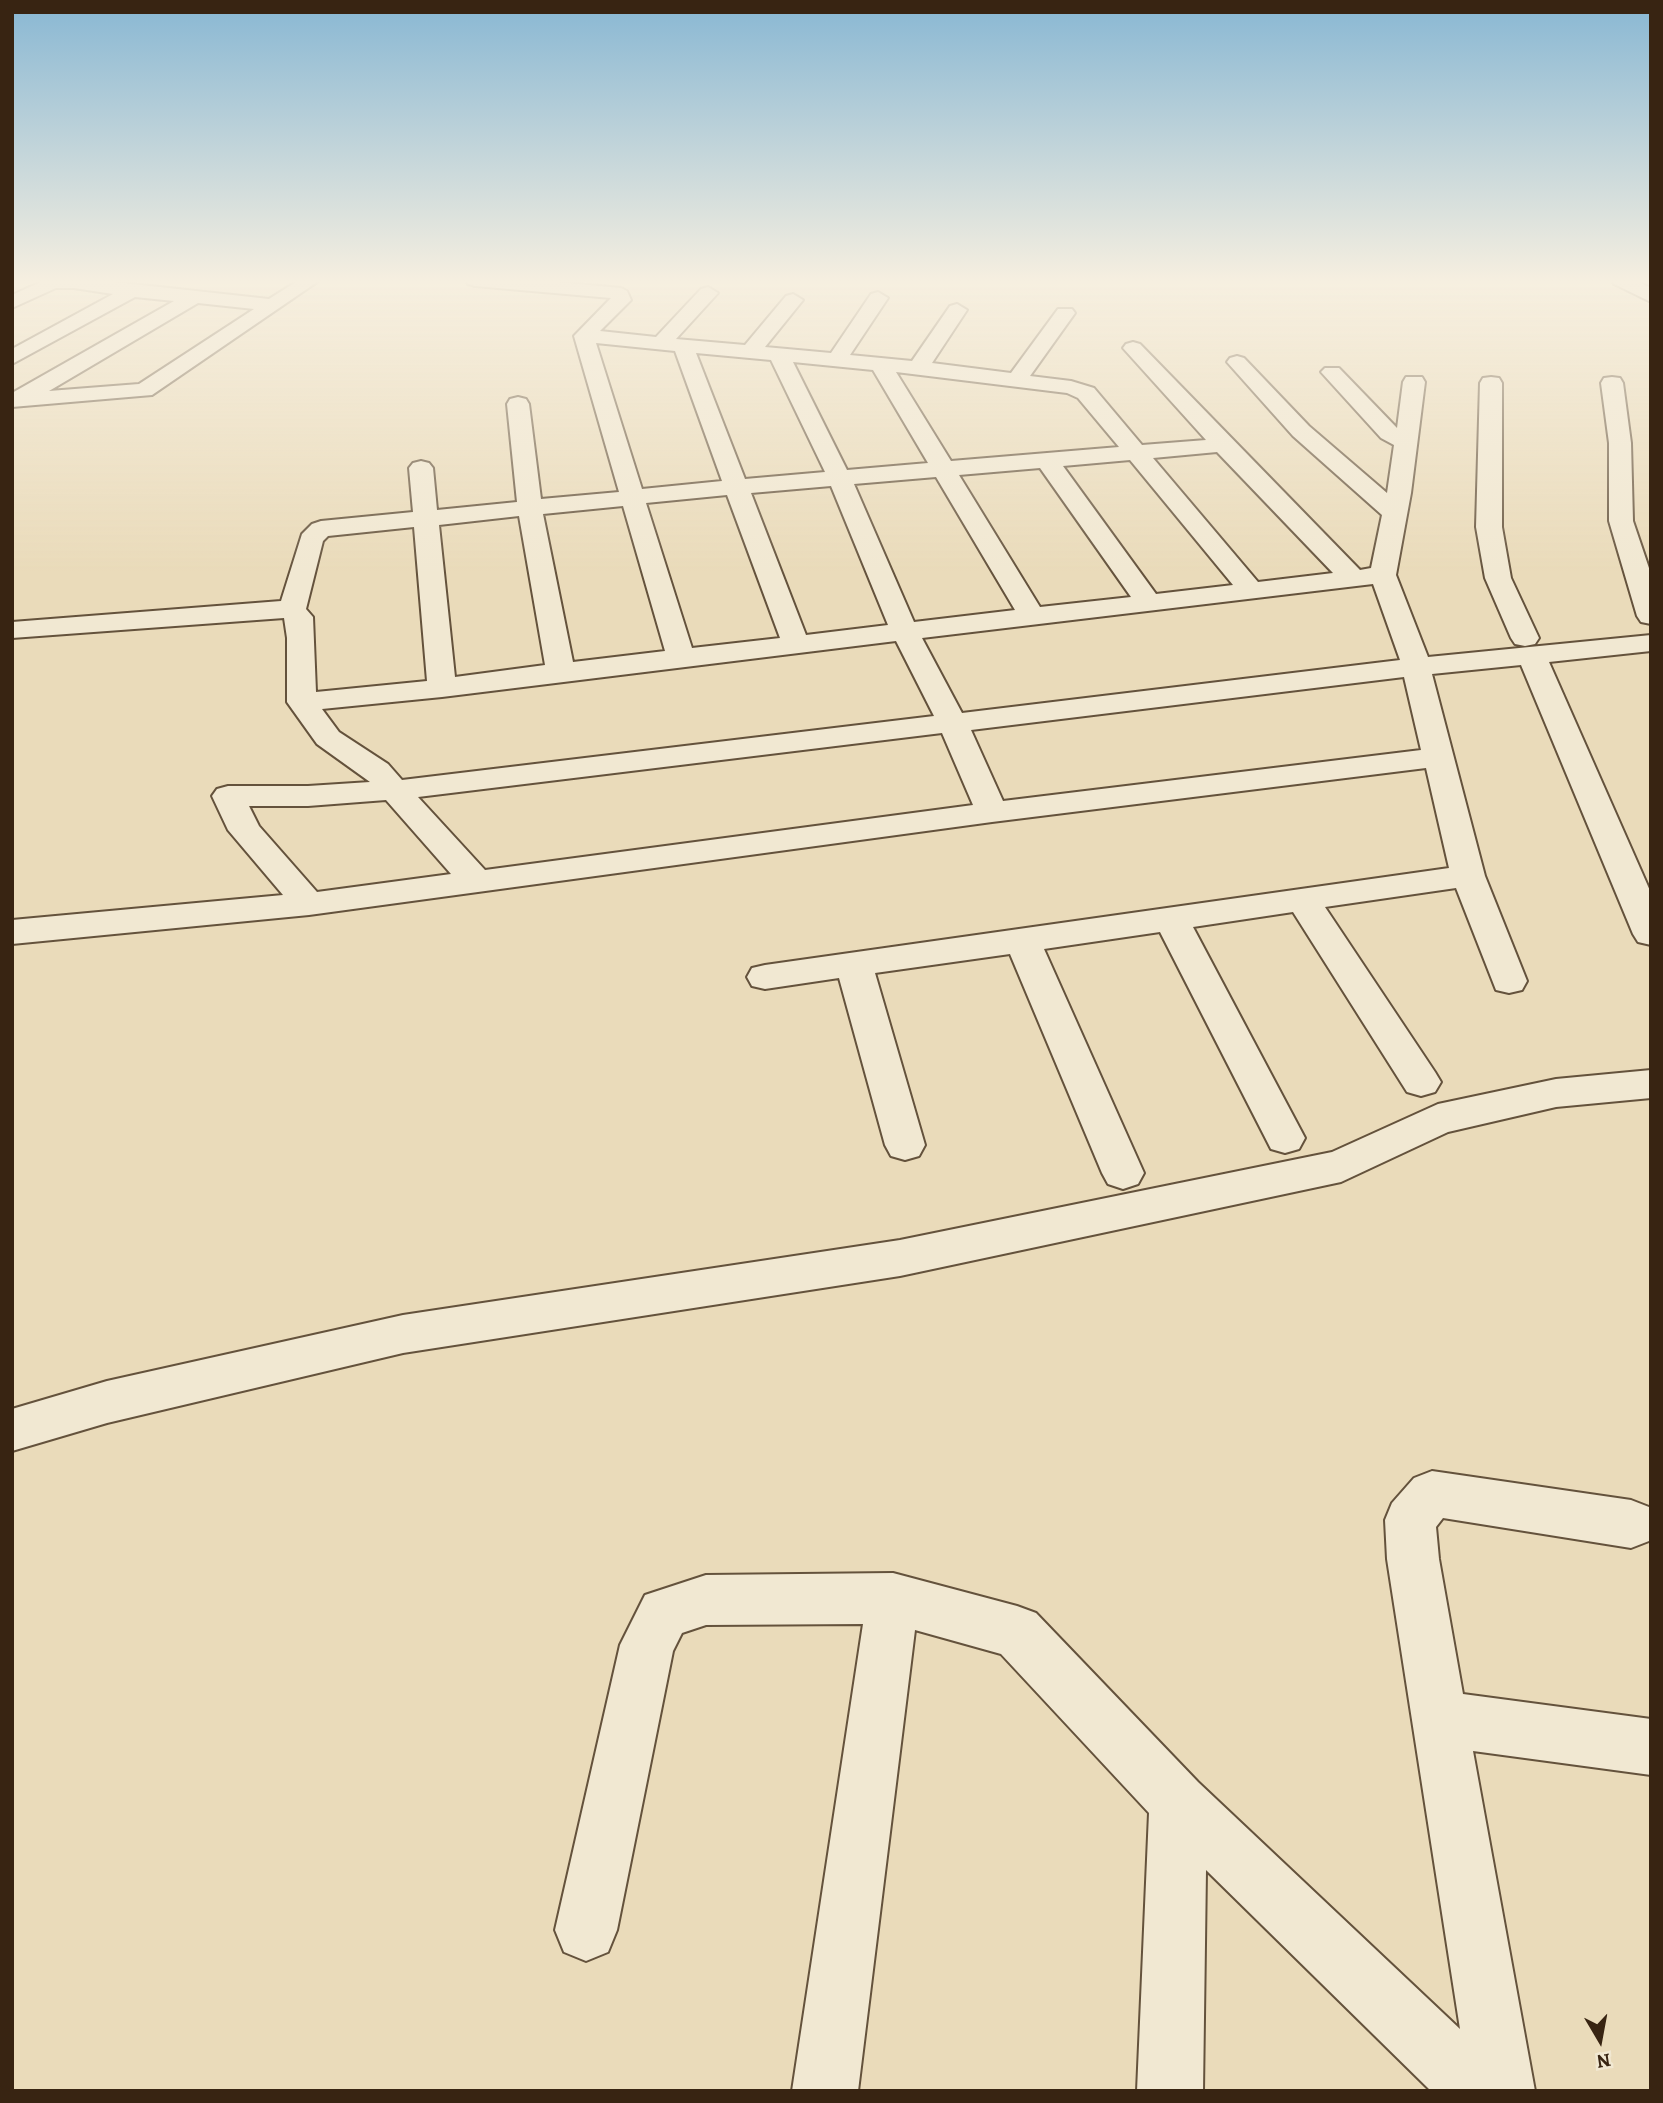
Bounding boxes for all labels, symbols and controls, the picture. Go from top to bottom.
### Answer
north arrow [1565,2005,1635,2075]
text: N [1595,2047,1613,2075]

